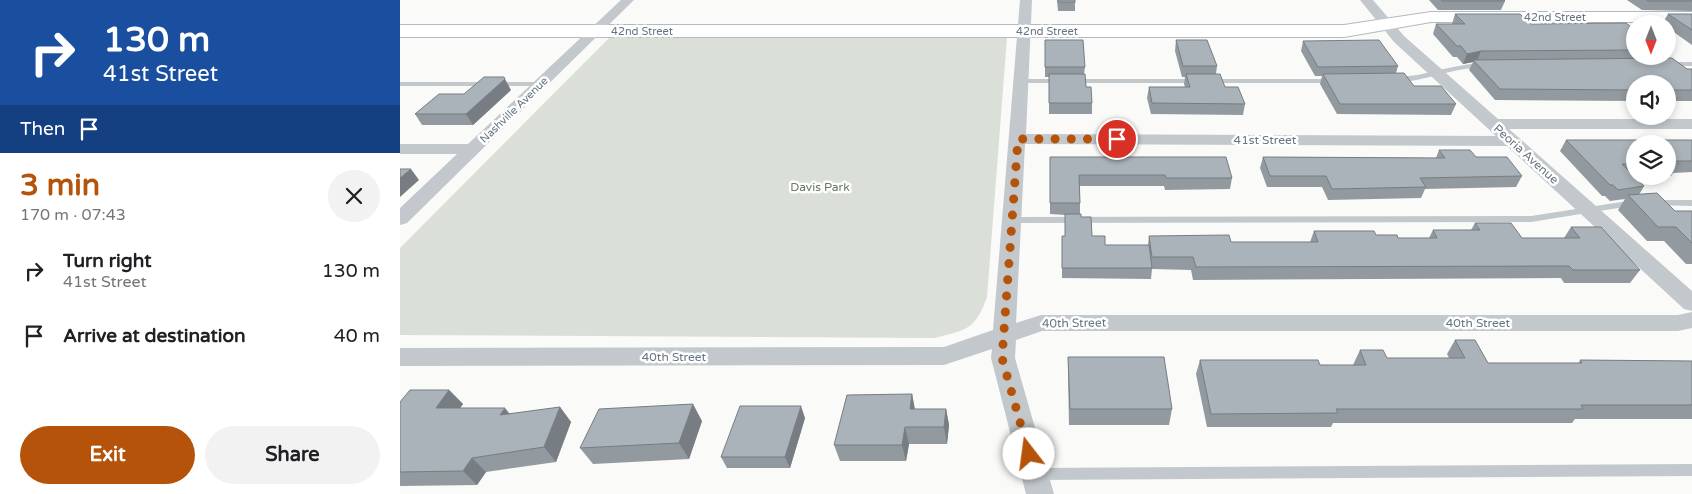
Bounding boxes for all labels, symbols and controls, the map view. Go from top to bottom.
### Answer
street label: 42nd Street [1524,11,1586,24]
north arrow [1626,15,1676,65]
map controls [1626,15,1676,185]
text: 130 m [103,19,210,61]
icon: right [20,20,85,85]
street label: 42nd Street [611,25,673,38]
street label: 42nd Street [1016,25,1078,38]
text: 41st Street [103,61,218,87]
street label: Nashville Avenue [477,74,551,146]
button: sound [1626,75,1676,125]
icon: arrive [75,115,103,143]
text: Then [20,118,65,140]
pin [1096,118,1138,160]
street label: Peoria Avenue [1491,121,1561,187]
icon: arrive [1103,125,1131,153]
street label: 41st Street [1234,133,1297,147]
button: layers [1626,135,1676,185]
text: 3 min [20,167,100,204]
button: close [328,170,380,222]
park label: Davis Park [790,180,850,194]
text: 170 m · 07:43 [20,205,126,225]
text: Turn right [63,250,151,272]
icon: right [20,257,48,285]
text: 130 m [322,260,380,282]
text: 41st Street [63,272,147,292]
street label: 40th Street [1042,315,1107,331]
street label: 40th Street [1446,316,1511,330]
icon: arrive [20,322,48,350]
text: Arrive at destination [63,325,246,347]
text: 40 m [334,325,380,347]
street label: 40th Street [642,350,707,364]
button: Exit [20,426,195,484]
button: Share [205,426,380,484]
position arrow [1002,427,1054,479]

